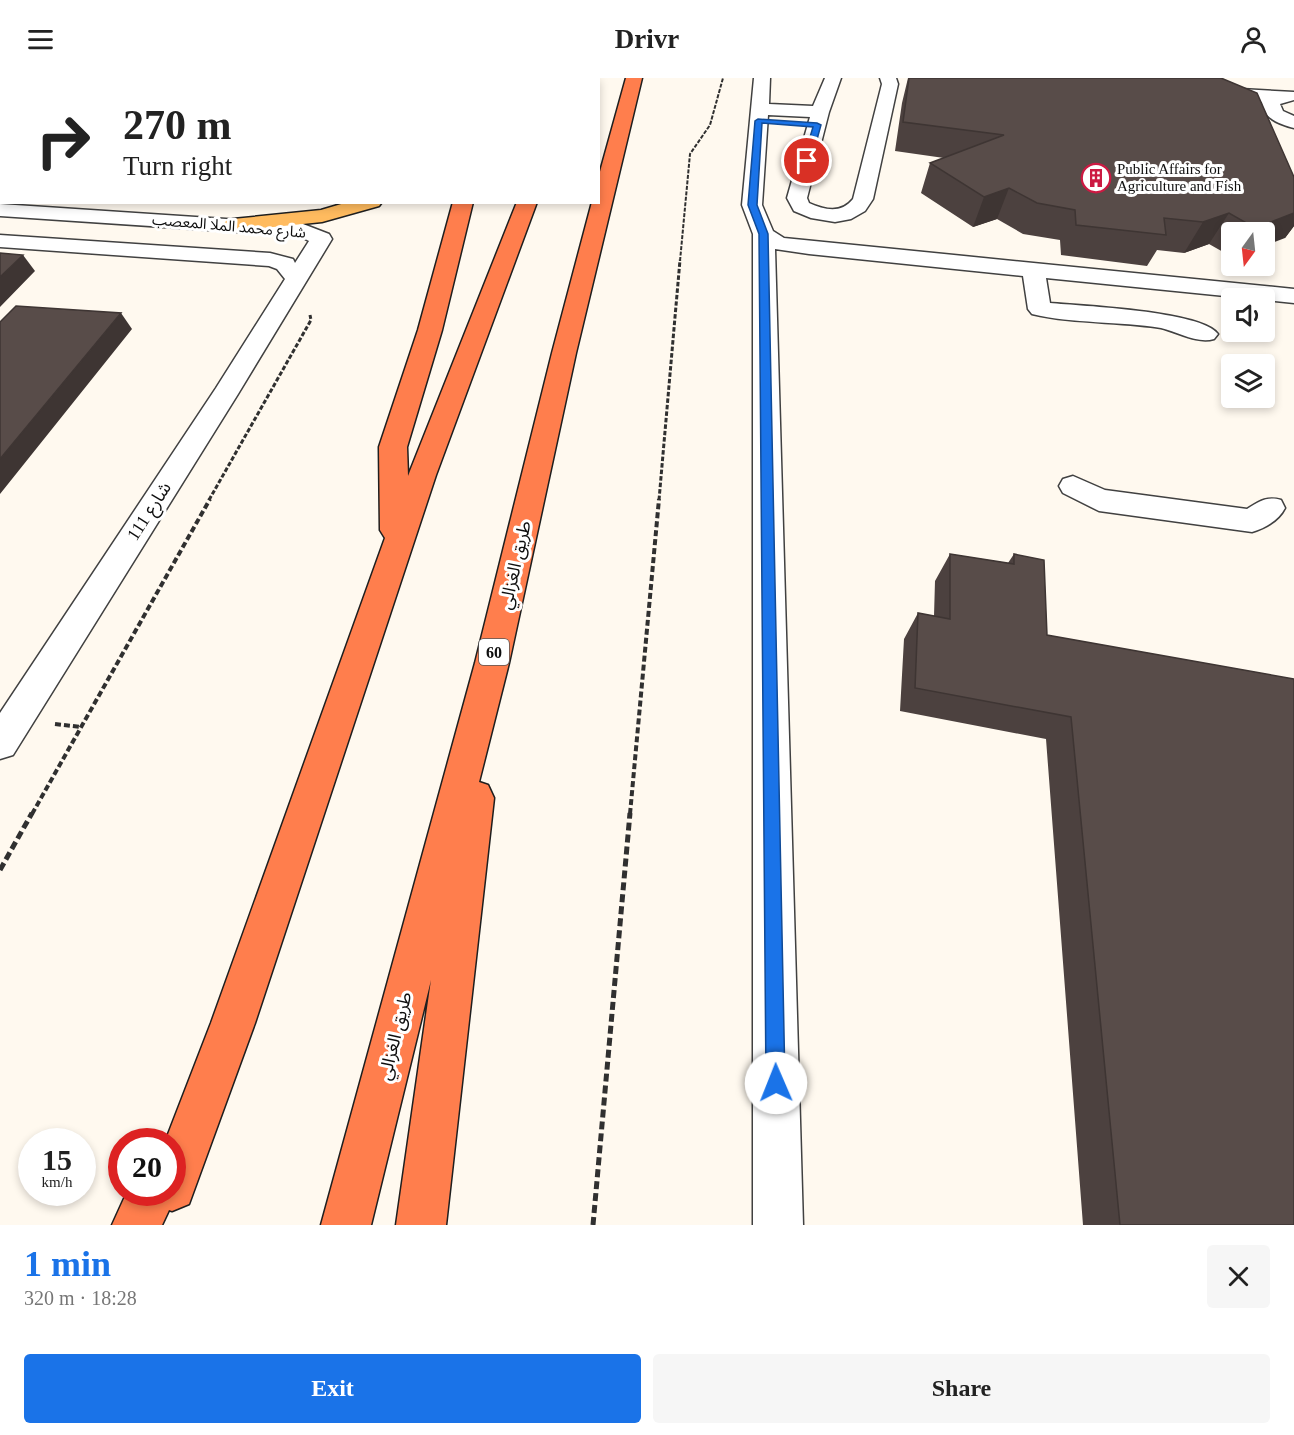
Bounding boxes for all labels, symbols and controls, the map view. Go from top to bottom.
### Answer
icon: menu [24,23,57,56]
icon: person [1237,23,1270,56]
text: Drivr [615,24,679,54]
icon: right [24,102,102,180]
text: 270 m [123,102,232,148]
pin [781,135,832,186]
icon: arrive [790,144,823,177]
text: Turn right [123,151,232,181]
place label: Public Affairs for Agriculture and Fish [1117,161,1242,194]
building icon: Public Affairs for Agriculture and Fish [1080,162,1112,194]
street label: شارع محمد الملا المعصب [151,211,307,245]
north arrow [1221,222,1275,276]
map controls [1221,222,1275,408]
button: sound [1221,288,1275,342]
button: layers [1221,354,1275,408]
street label: شارع 111 [123,478,179,546]
street label: طريق الغزالي [495,519,538,612]
road number: 60 [479,639,509,665]
street label: طريق الغزالي [374,990,419,1083]
position arrow [744,1051,808,1115]
speed limit sign: 20 [108,1128,186,1206]
text: 15 [42,1143,72,1176]
text: km/h [42,1174,72,1190]
text: 1 min [24,1244,111,1284]
button: close [1207,1245,1270,1308]
text: 320 m · 18:28 [24,1287,137,1309]
button: Exit [24,1354,641,1423]
button: Share [653,1354,1270,1423]

